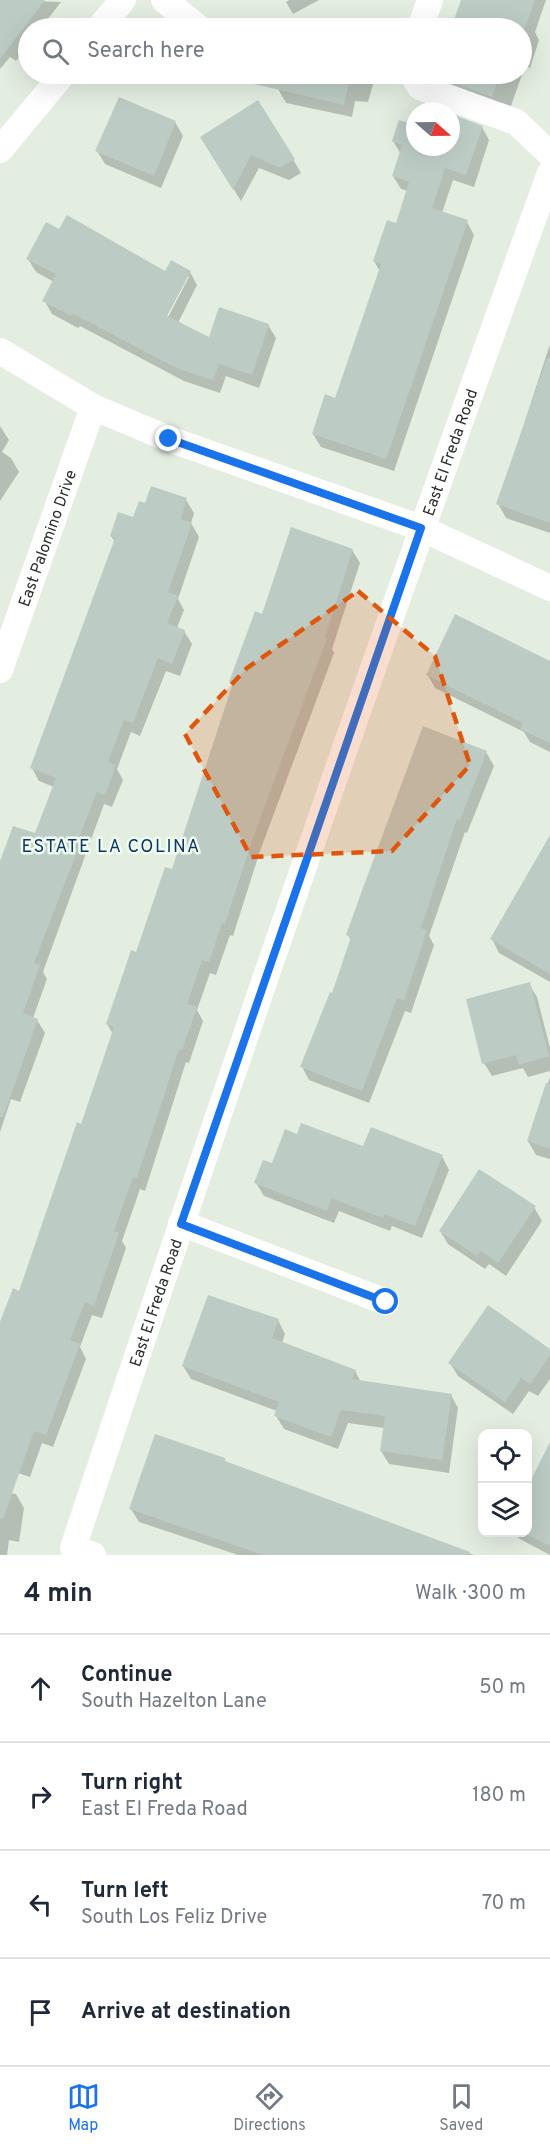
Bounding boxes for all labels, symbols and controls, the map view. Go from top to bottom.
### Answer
search box [18,18,532,84]
icon: search [39,35,72,68]
text: Search here [87,38,205,65]
north arrow [406,102,460,156]
street label: East El Freda Road [420,387,483,519]
route end [155,425,181,451]
street label: East Palomino Drive [15,467,82,610]
district label: ESTATE LA COLINA [21,836,201,859]
street label: East El Freda Road [126,1237,188,1370]
route start [372,1288,398,1314]
map controls [478,1429,532,1537]
button: locate [478,1429,532,1483]
button: layers [478,1483,532,1537]
text: 4 min [24,1578,93,1611]
text: Walk · 300 m [415,1581,526,1607]
text: Continue [81,1662,172,1689]
icon: ahead [24,1672,57,1705]
text: 50 m [479,1675,526,1701]
text: South Hazelton Lane [81,1689,267,1715]
text: Turn right [81,1770,183,1797]
icon: right [24,1780,57,1813]
text: 180 m [472,1783,526,1809]
text: East El Freda Road [81,1797,248,1823]
text: Turn left [81,1878,169,1905]
icon: left [24,1888,57,1921]
text: 70 m [482,1891,526,1917]
text: South Los Feliz Drive [81,1905,267,1931]
icon: arrive [24,1996,57,2029]
text: Arrive at destination [81,1999,291,2026]
tab: Map [67,2080,100,2136]
tab: Directions [233,2080,306,2136]
tab: Saved [439,2080,483,2136]

